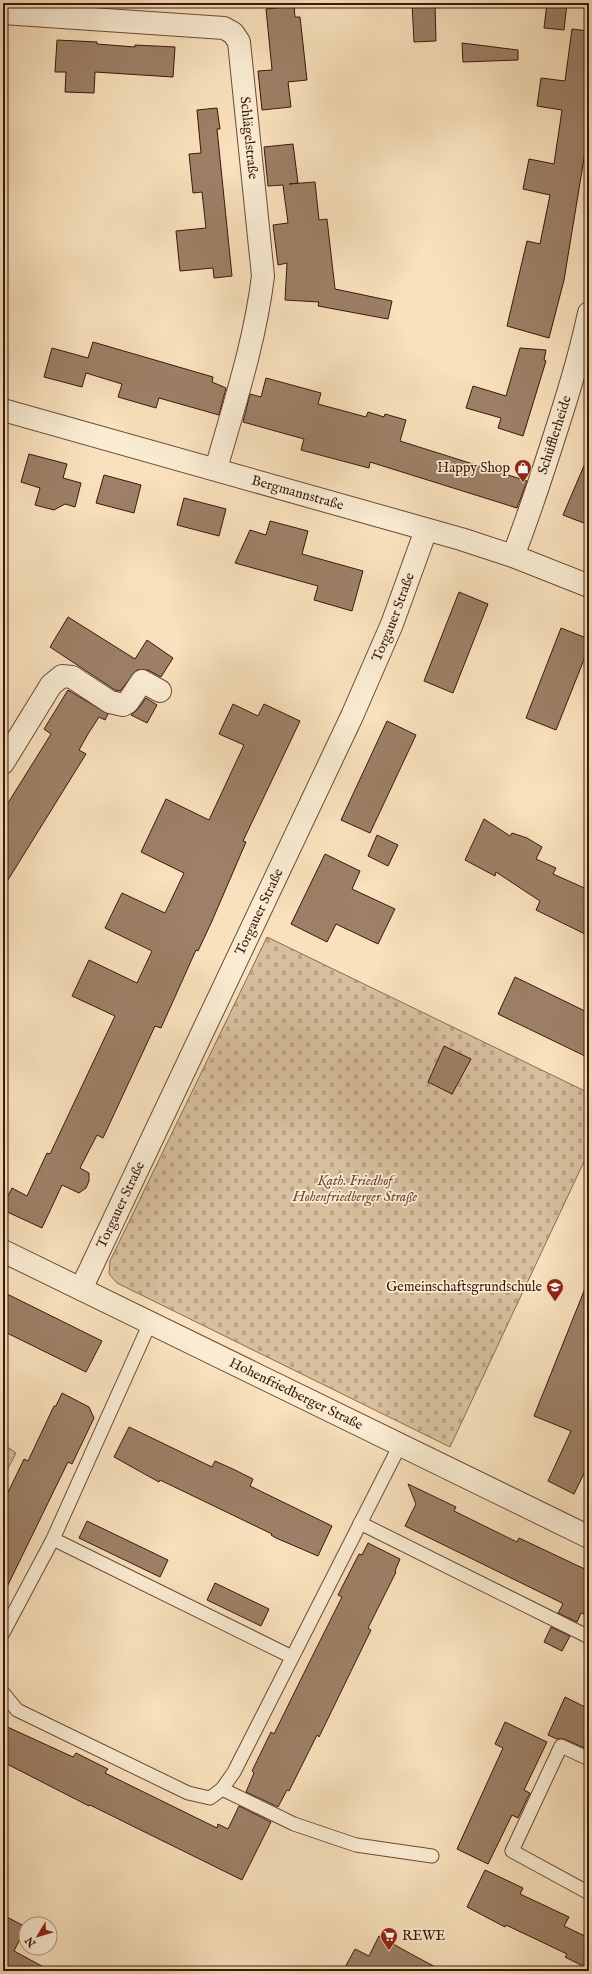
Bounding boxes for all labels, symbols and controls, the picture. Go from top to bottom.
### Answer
street label: Schlägelstraße [236,96,262,181]
street label: Schüfflerheide [534,393,576,477]
shop icon: Happy Shop [513,458,533,483]
place label: Happy Shop [437,459,510,477]
street label: Bergmannstraße [249,471,346,515]
street label: Torgauer Straße [368,570,419,664]
street label: Torgauer Straße [231,865,288,958]
street label: Torgauer Straße [93,1158,149,1251]
park label: Kath. Friedhof Hohenfriedberger Straße [292,1172,418,1207]
school or university icon: Gemeinschaftsgrundschule [545,1277,565,1302]
place label: Gemeinschaftsgrundschule [386,1278,543,1296]
street label: Hohenfriedberger Straße [226,1354,366,1434]
north arrow [18,1916,58,1956]
supermarket icon: REWE [379,1926,399,1951]
place label: REWE [402,1927,446,1945]
text: N [22,1933,40,1950]

